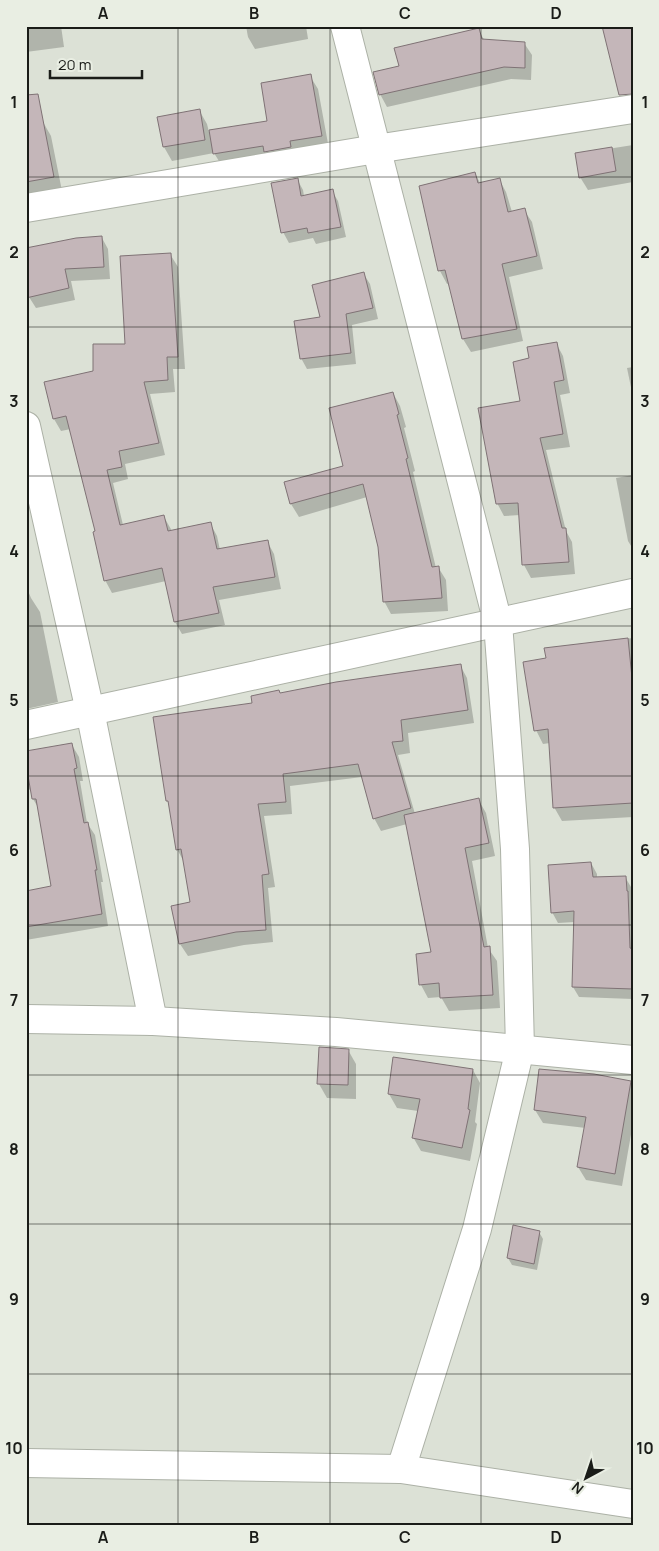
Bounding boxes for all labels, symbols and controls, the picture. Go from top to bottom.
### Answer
text: A [98,2,109,24]
text: B [249,2,259,24]
text: C [399,2,411,24]
text: D [550,2,562,24]
scale bar [50,48,142,80]
text: 20 m [58,54,91,75]
text: 1 [10,91,18,113]
text: 1 [641,91,649,113]
text: 2 [9,241,19,263]
text: 2 [640,241,650,263]
text: 3 [9,390,19,412]
text: 3 [640,390,650,412]
text: 4 [9,540,19,562]
text: 4 [640,540,650,562]
text: 5 [9,689,19,711]
text: 5 [640,689,650,711]
text: 6 [9,839,19,861]
text: 6 [640,839,650,861]
text: 7 [10,989,18,1011]
text: 7 [641,989,649,1011]
text: 8 [9,1138,19,1160]
text: 8 [640,1138,650,1160]
text: 9 [9,1288,19,1310]
text: 9 [640,1288,650,1310]
text: 10 [5,1437,23,1459]
text: 10 [636,1437,654,1459]
north arrow [562,1454,612,1504]
text: N [567,1478,587,1499]
text: A [98,1526,109,1548]
text: B [249,1526,259,1548]
text: C [399,1526,411,1548]
text: D [550,1526,562,1548]

